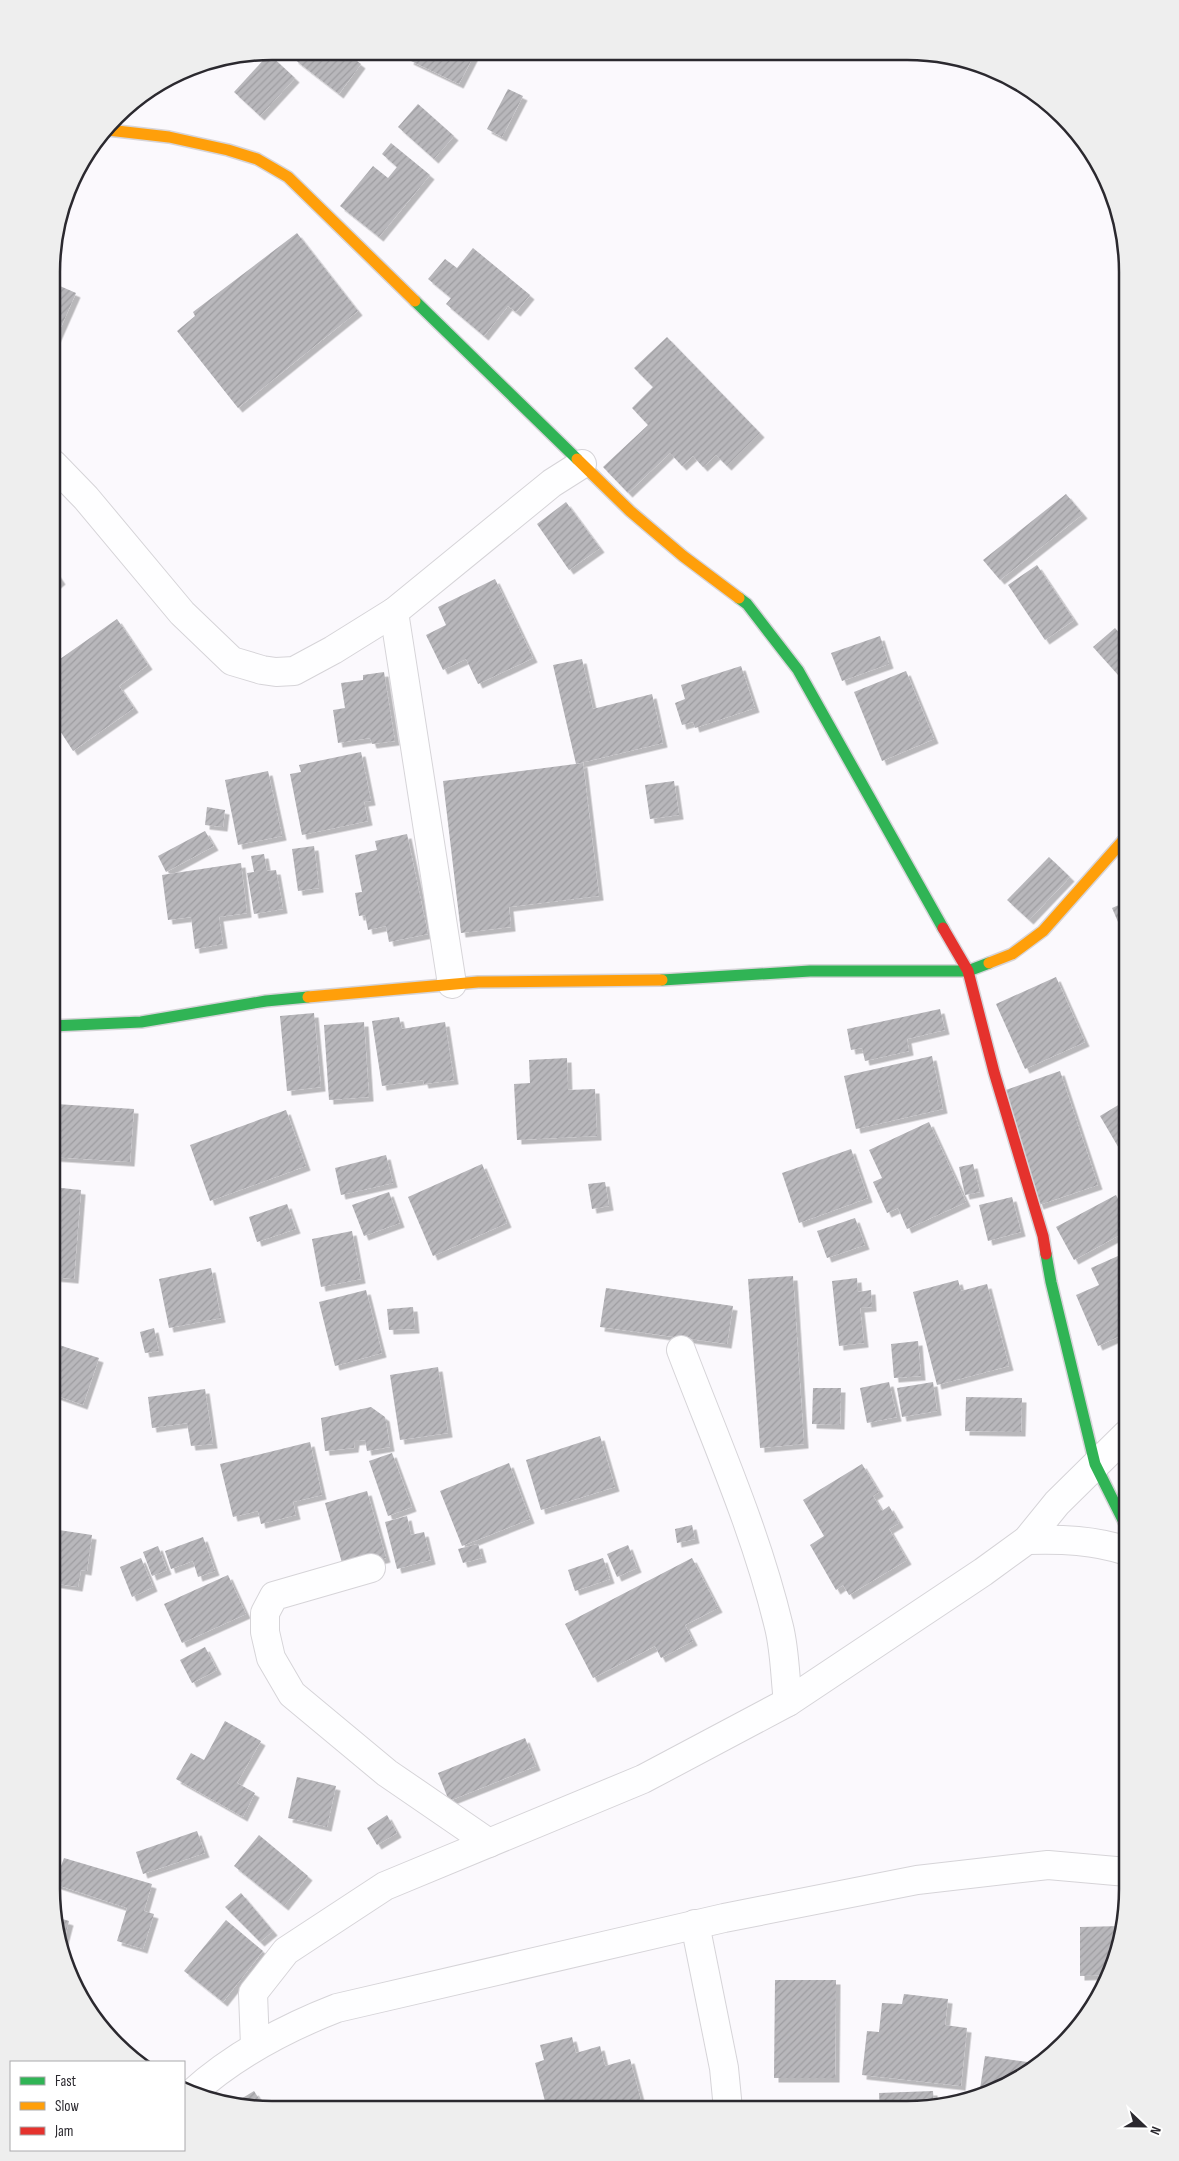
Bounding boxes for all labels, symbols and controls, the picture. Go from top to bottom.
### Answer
legend [10,2061,185,2151]
text: Fast [55,2072,77,2091]
text: Slow [55,2097,79,2116]
north arrow [1119,2101,1169,2151]
text: Jam [54,2122,73,2141]
text: N [1146,2124,1165,2137]

